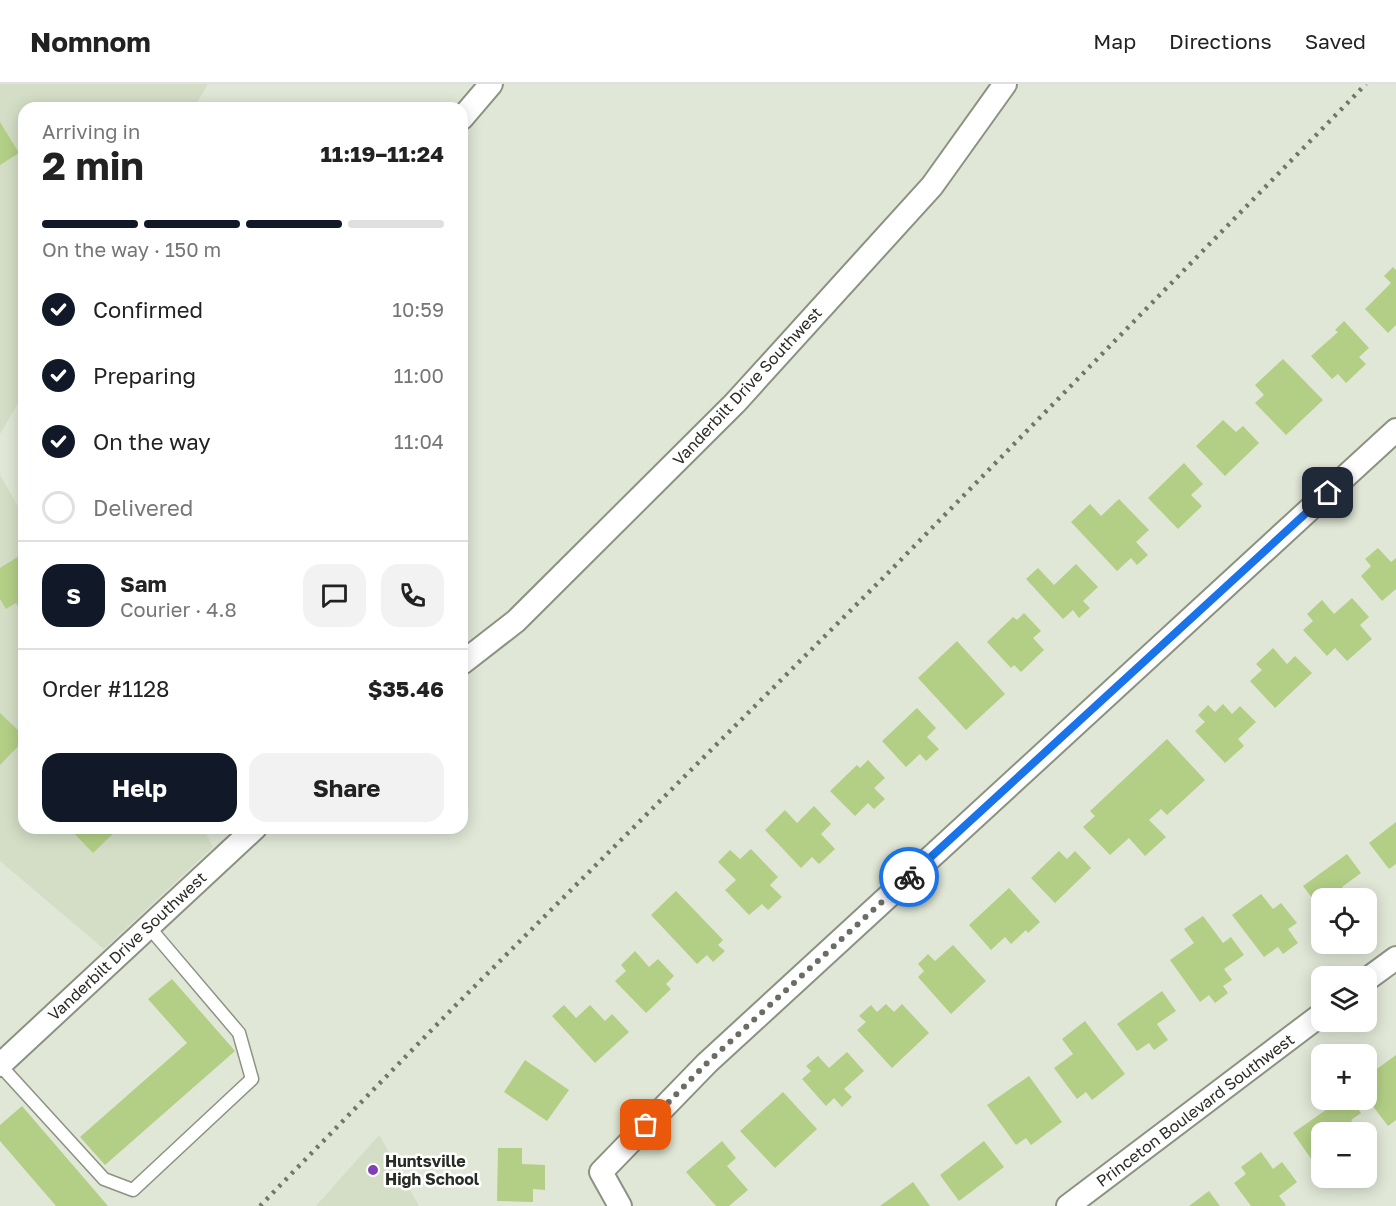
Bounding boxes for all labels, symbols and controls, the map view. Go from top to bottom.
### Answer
text: Nomnom [30,25,151,58]
text: Map [1093,28,1136,54]
text: Directions [1169,28,1272,54]
text: Saved [1305,28,1366,54]
text: Arriving in [42,119,140,143]
text: 11:19–11:24 [320,140,444,167]
text: 2 min [42,142,144,189]
text: On the way · 150 m [42,237,221,261]
icon: check [42,293,75,326]
text: Confirmed [93,296,203,323]
text: 10:59 [392,297,444,321]
street label: Vanderbilt Drive Southwest [668,303,826,469]
icon: check [42,359,75,392]
text: Preparing [93,362,196,389]
text: 11:00 [394,363,444,387]
icon: check [42,425,75,458]
text: On the way [93,428,211,455]
text: 11:04 [394,429,444,453]
pin [1302,467,1353,518]
icon: home [1311,476,1344,509]
text: Delivered [93,494,193,521]
button: chat [303,564,366,627]
button: phone [381,564,444,627]
text: Sam [120,570,167,597]
text: S [66,582,81,609]
text: Courier · 4.8 [120,597,237,621]
text: Order #1128 [42,675,170,702]
text: $35.46 [368,675,444,702]
button: Help [42,753,237,822]
button: Share [249,753,444,822]
courier [879,847,939,907]
icon: bike [893,861,926,894]
street label: Vanderbilt Drive Southwest [44,867,210,1025]
map controls [1311,888,1377,1188]
button: locate [1311,888,1377,954]
button: layers [1311,966,1377,1032]
street label: Princeton Boulevard Southwest [1092,1029,1298,1191]
button: + [1311,1044,1377,1110]
pin [620,1099,671,1150]
icon: bag [629,1108,662,1141]
button: − [1311,1122,1377,1188]
place label: Huntsville High School [385,1151,480,1189]
marker: Huntsville High School [366,1163,380,1177]

